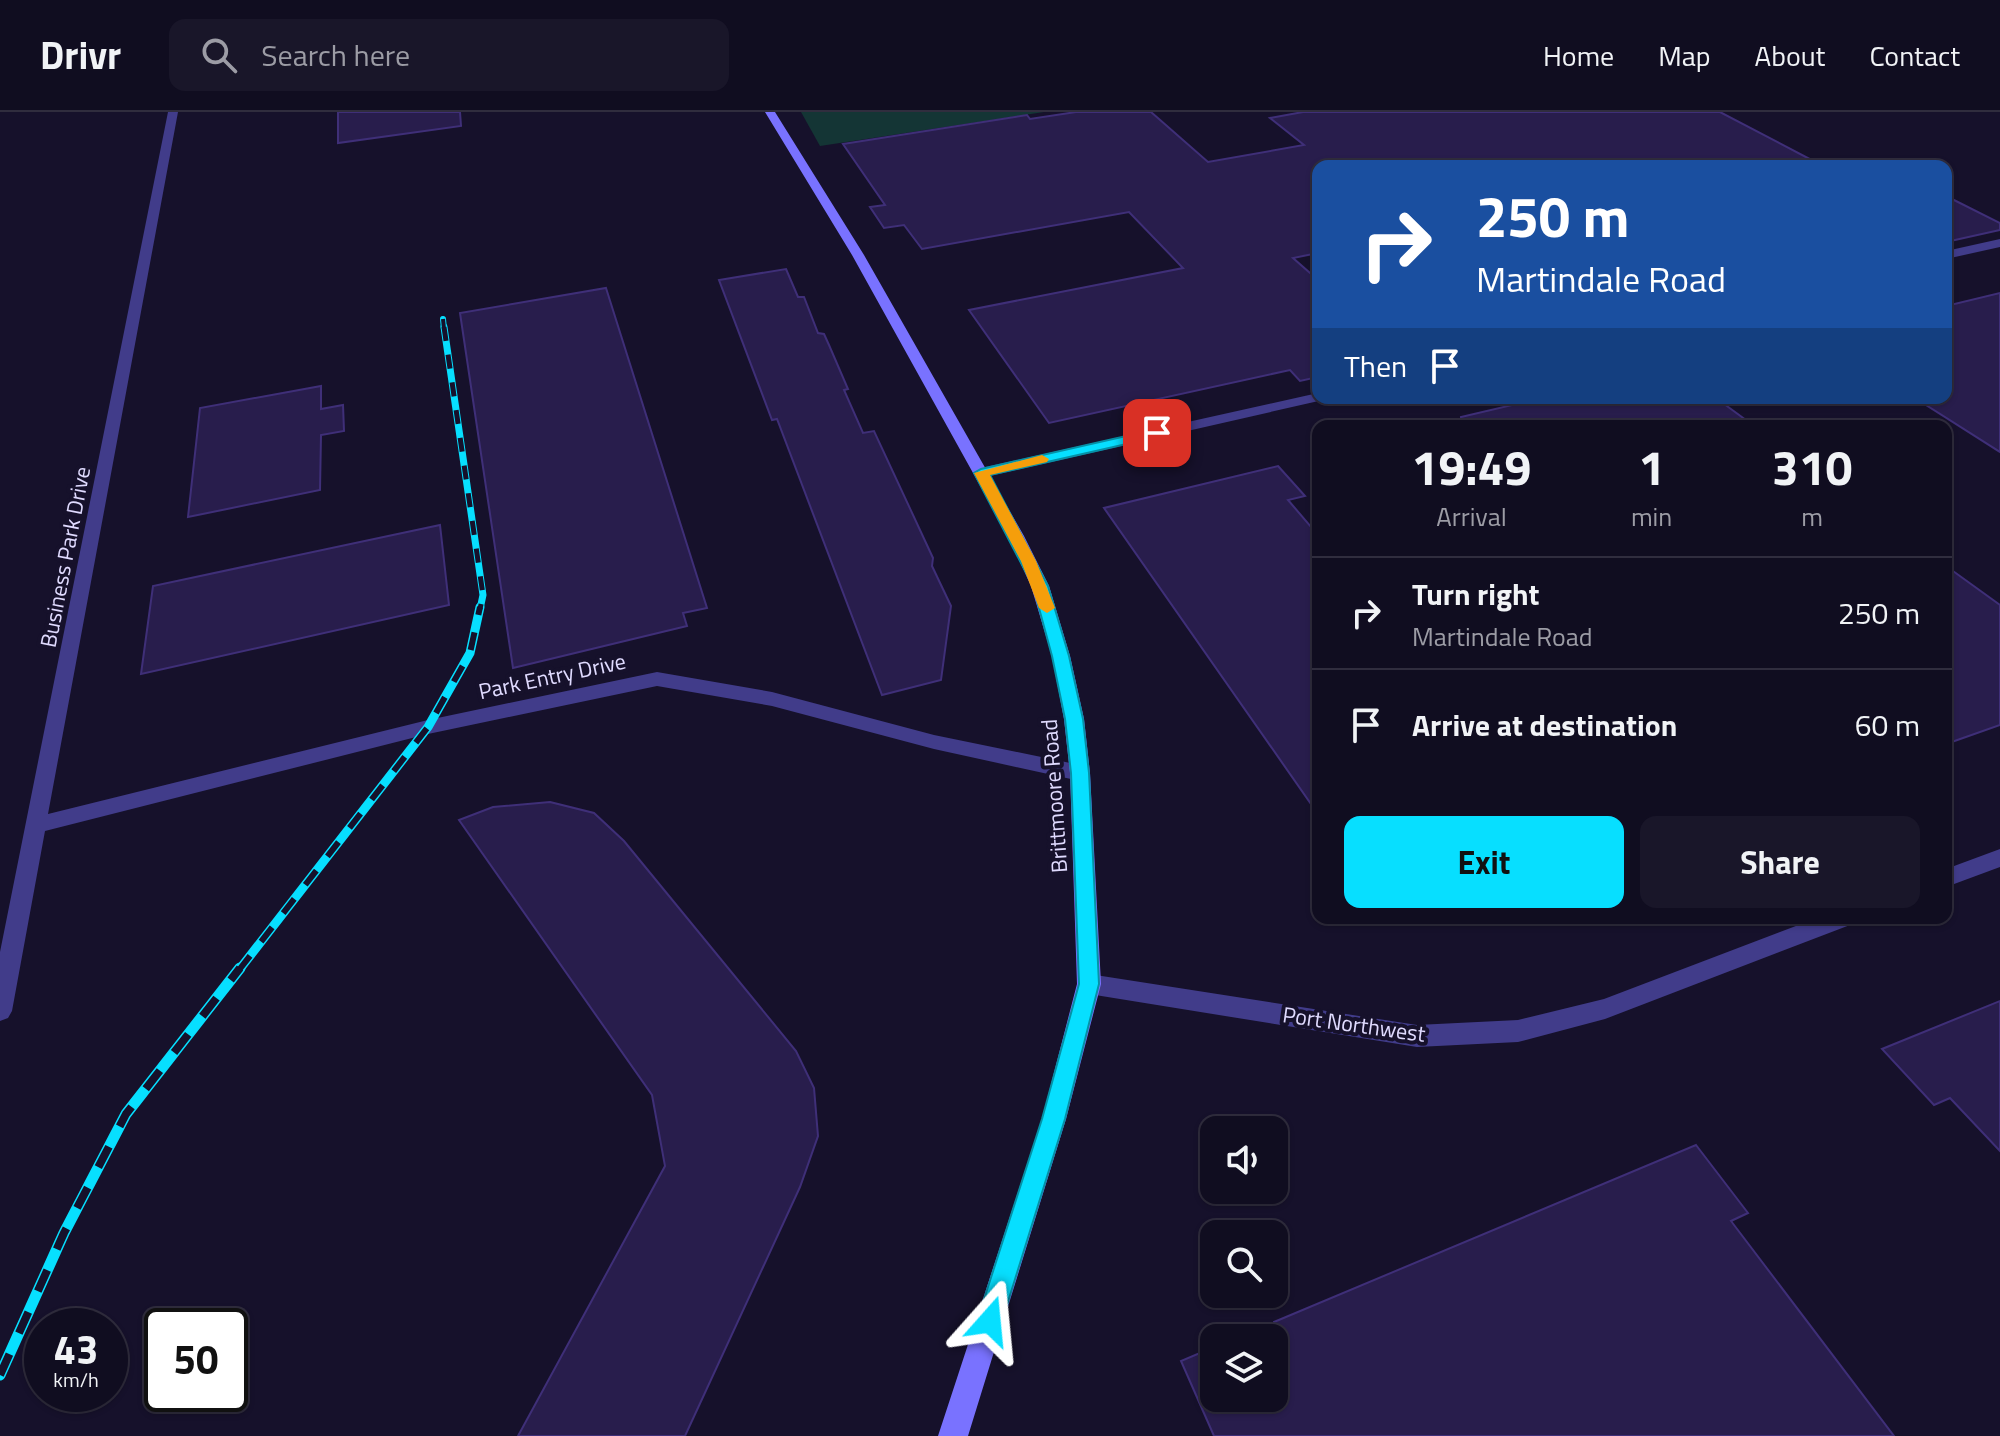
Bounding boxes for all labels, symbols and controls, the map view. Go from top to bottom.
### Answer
search box [169,19,729,91]
text: Drivr [40,26,121,84]
text: Search here [261,32,410,78]
icon: search [197,33,241,77]
text: Home [1543,34,1614,77]
text: Map [1658,34,1711,77]
text: About [1755,34,1825,77]
text: Contact [1869,34,1960,77]
text: 250 m [1476,174,1629,259]
icon: right [1344,192,1448,296]
text: Martindale Road [1476,251,1726,306]
text: Then [1344,343,1407,389]
icon: arrive [1423,344,1467,388]
pin [1123,399,1191,467]
icon: arrive [1135,411,1179,455]
text: 19:49 [1412,431,1531,504]
text: 1 [1638,431,1665,504]
text: 310 [1772,431,1852,504]
street label: Business Park Drive [31,464,99,650]
text: Arrival [1436,497,1507,536]
text: min [1631,497,1672,536]
text: m [1801,497,1823,536]
text: Turn right [1412,571,1540,617]
text: 250 m [1838,590,1920,636]
icon: right [1344,591,1388,635]
text: Martindale Road [1412,617,1593,656]
street label: Park Entry Drive [475,644,629,708]
text: Arrive at destination [1412,702,1677,748]
text: 60 m [1855,702,1920,748]
icon: arrive [1344,703,1388,747]
street label: Brittmoore Road [1032,718,1076,874]
button: Exit [1344,816,1624,908]
button: Share [1640,816,1920,908]
street label: Port Northwest [1280,997,1428,1051]
map controls [1200,1116,1288,1412]
button: sound [1200,1116,1288,1204]
button: search [1200,1220,1288,1308]
position arrow [948,1279,1032,1363]
speed limit sign: 50 [144,1308,248,1412]
text: 43 [54,1319,98,1380]
button: layers [1200,1324,1288,1412]
text: km/h [53,1364,99,1395]

